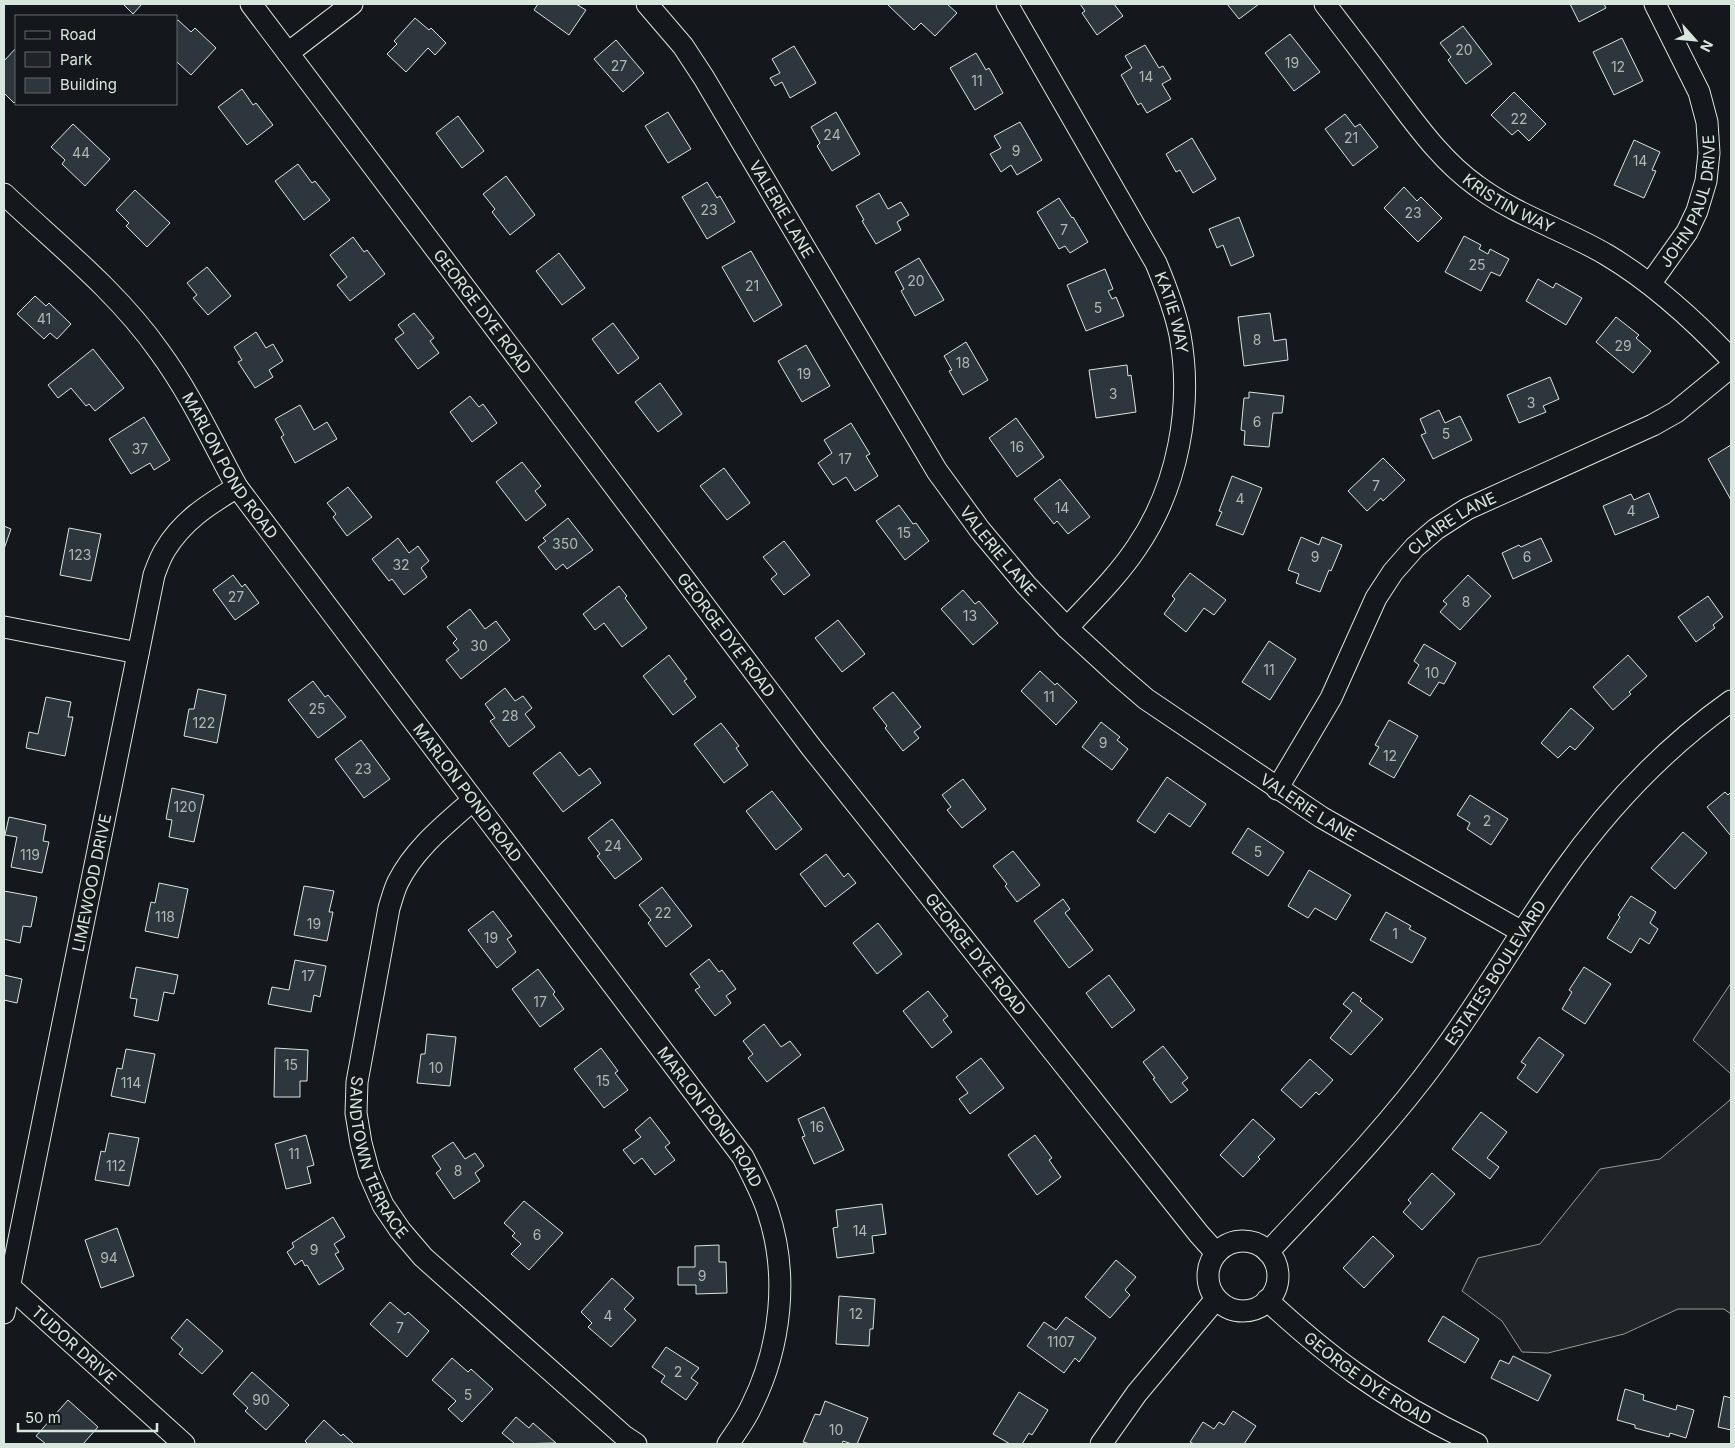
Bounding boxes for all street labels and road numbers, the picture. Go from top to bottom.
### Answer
street label: JOHN PAUL DRIVE [1655,134,1719,271]
street label: VALERIE LANE [745,157,818,262]
street label: KRISTIN WAY [1459,169,1558,237]
street label: GEORGE DYE ROAD [429,245,536,378]
street label: KATIE WAY [1151,269,1193,355]
street label: MARLON POND ROAD [178,388,282,543]
street label: CLAIRE LANE [1403,487,1499,559]
street label: VALERIE LANE [956,502,1041,600]
street label: GEORGE DYE ROAD [673,569,780,701]
street label: MARLON POND ROAD [409,719,527,866]
street label: VALERIE LANE [1257,769,1360,845]
street label: LIMEWOOD DRIVE [68,812,115,954]
street label: GEORGE DYE ROAD [921,889,1031,1019]
street label: ESTATES BOULEVARD [1441,896,1550,1049]
street label: MARLON POND ROAD [653,1043,767,1190]
street label: SANDTOWN TERRACE [346,1074,413,1242]
street label: TUDOR DRIVE [28,1301,121,1388]
street label: GEORGE DYE ROAD [1300,1327,1435,1429]

